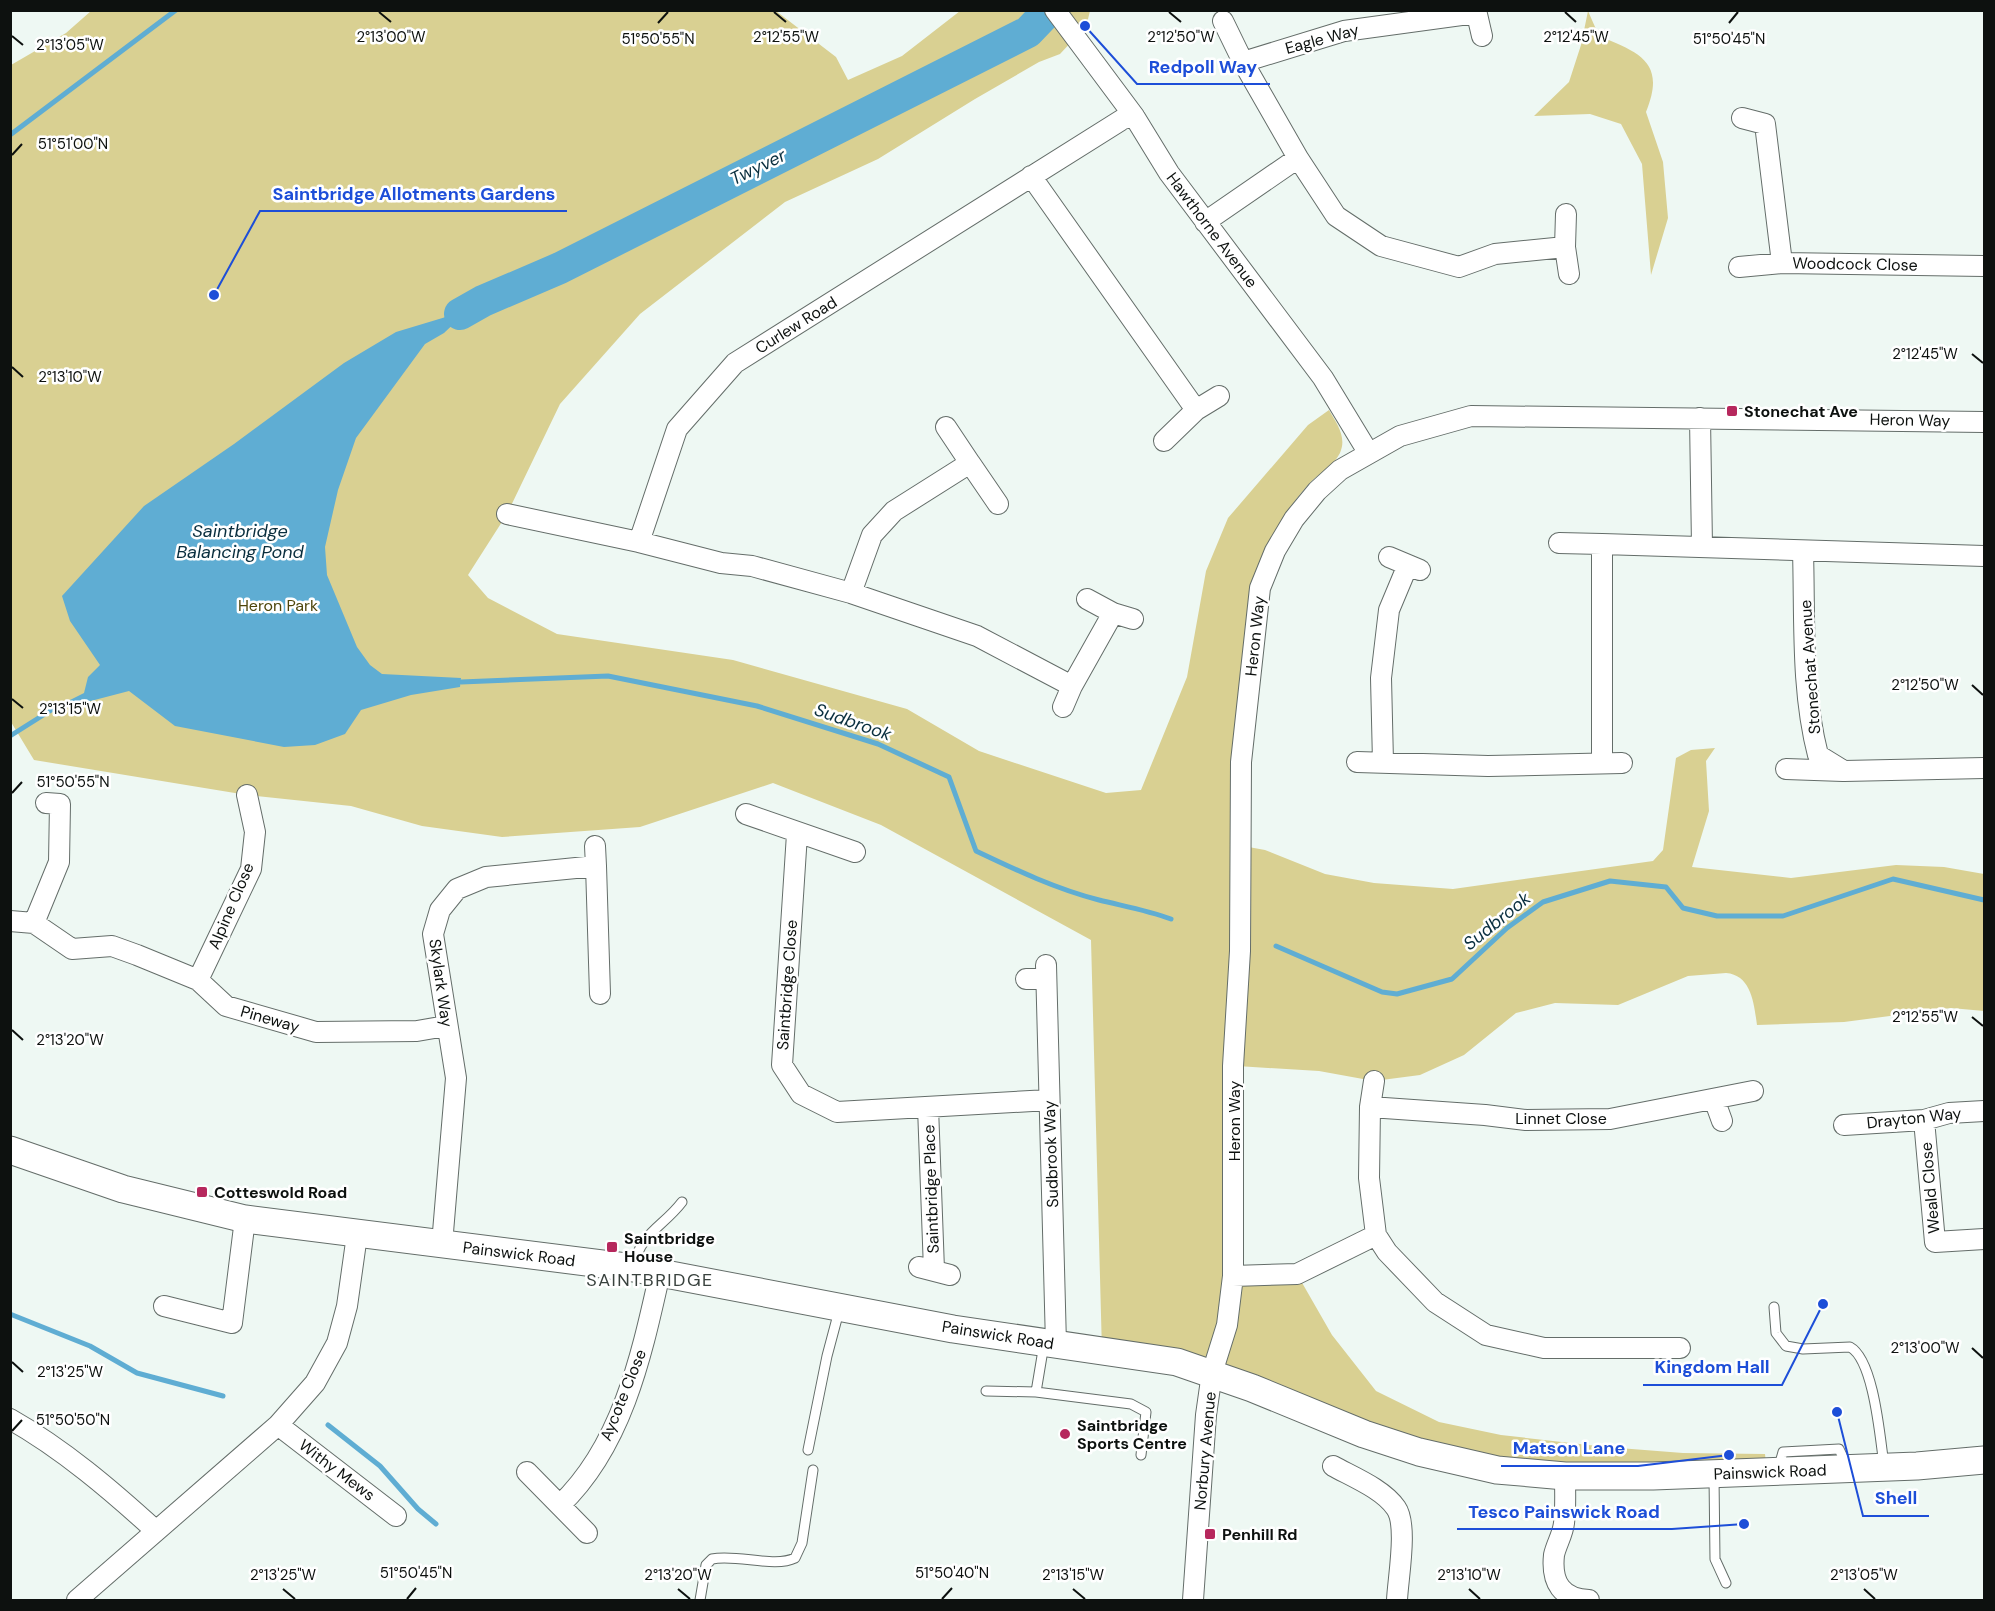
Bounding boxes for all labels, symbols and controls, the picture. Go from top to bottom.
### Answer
street label: Eagle Way [1283,19,1361,59]
text: 2°13'00"W [356,27,426,47]
text: 2°12'55"W [753,27,819,47]
text: 2°12'50"W [1147,27,1215,47]
text: 2°12'45"W [1543,27,1609,47]
text: 51°50'55"N [621,29,695,49]
text: 51°50'45"N [1693,29,1765,49]
text: 2°13'05"W [36,35,104,55]
callout: Redpoll Way [1137,48,1270,84]
text: Redpoll Way [1149,55,1257,79]
text: 51°51'00"N [38,134,108,154]
water label: Twyver [726,143,791,191]
street label: Hawthorne Avenue [1162,168,1262,292]
callout: Saintbridge Allotments Gardens [260,175,567,211]
text: Saintbridge Allotments Gardens [273,182,555,206]
street label: Woodcock Close [1792,252,1918,276]
street label: Curlew Road [751,292,841,358]
text: 2°12'45"W [1892,344,1958,364]
text: 2°13'10"W [38,367,102,387]
place label: Stonechat Ave [1744,401,1858,422]
marker: Stonechat Ave [1725,404,1739,418]
street label: Heron Way [1870,409,1951,431]
water label: Saintbridge Balancing Pond [176,519,305,564]
park label: Heron Park [238,595,318,616]
street label: Heron Way [1240,595,1270,677]
street label: Stonechat Avenue [1795,599,1825,735]
text: 2°12'50"W [1891,675,1959,695]
water label: Sudbrook [811,698,896,747]
text: 2°13'15"W [39,699,102,719]
text: 51°50'55"N [36,772,110,792]
street label: Alpine Close [203,859,259,953]
water label: Sudbrook [1458,886,1536,956]
street label: Saintbridge Close [772,919,802,1051]
street label: Skylark Way [424,938,458,1029]
street label: Pineway [238,1001,302,1037]
text: 2°12'55"W [1892,1007,1958,1027]
text: 2°13'20"W [36,1030,104,1050]
street label: Heron Way [1224,1081,1245,1161]
street label: Sudbrook Way [1039,1100,1063,1208]
street label: Drayton Way [1865,1103,1963,1133]
street label: Linnet Close [1515,1108,1607,1129]
street label: Saintbridge Place [918,1124,944,1254]
street label: Weald Close [1916,1141,1944,1235]
place label: Cotteswold Road [214,1182,347,1203]
marker: Cotteswold Road [195,1185,209,1199]
place label: Saintbridge House [624,1228,715,1267]
street label: Painswick Road [462,1237,576,1271]
marker: Saintbridge House [605,1240,619,1254]
district label: SAINTBRIDGE [586,1268,714,1292]
street label: Painswick Road [940,1316,1056,1354]
text: 2°13'00"W [1890,1338,1960,1358]
street label: Aycote Close [595,1346,651,1444]
callout: Kingdom Hall [1643,1349,1782,1385]
text: Kingdom Hall [1654,1355,1770,1379]
text: 2°13'25"W [37,1362,104,1382]
street label: Norbury Avenue [1189,1391,1221,1511]
text: 51°50'50"N [36,1410,110,1430]
place label: Saintbridge Sports Centre [1077,1415,1187,1454]
marker: Saintbridge Sports Centre [1058,1427,1072,1441]
callout: Matson Lane [1501,1430,1638,1466]
street label: Withy Mews [295,1434,379,1506]
text: Matson Lane [1513,1436,1625,1460]
street label: Painswick Road [1713,1460,1827,1484]
callout: Shell [1863,1480,1929,1516]
text: Shell [1875,1486,1917,1510]
callout: Tesco Painswick Road [1457,1493,1672,1529]
text: Tesco Painswick Road [1468,1500,1660,1524]
place label: Penhill Rd [1222,1524,1298,1545]
marker: Penhill Rd [1203,1527,1217,1541]
text: 51°50'45"N [380,1563,452,1583]
text: 51°50'40"N [915,1563,989,1583]
text: 2°13'25"W [250,1565,317,1585]
text: 2°13'20"W [644,1565,712,1585]
text: 2°13'15"W [1042,1565,1105,1585]
text: 2°13'10"W [1437,1565,1501,1585]
text: 2°13'05"W [1830,1565,1898,1585]

